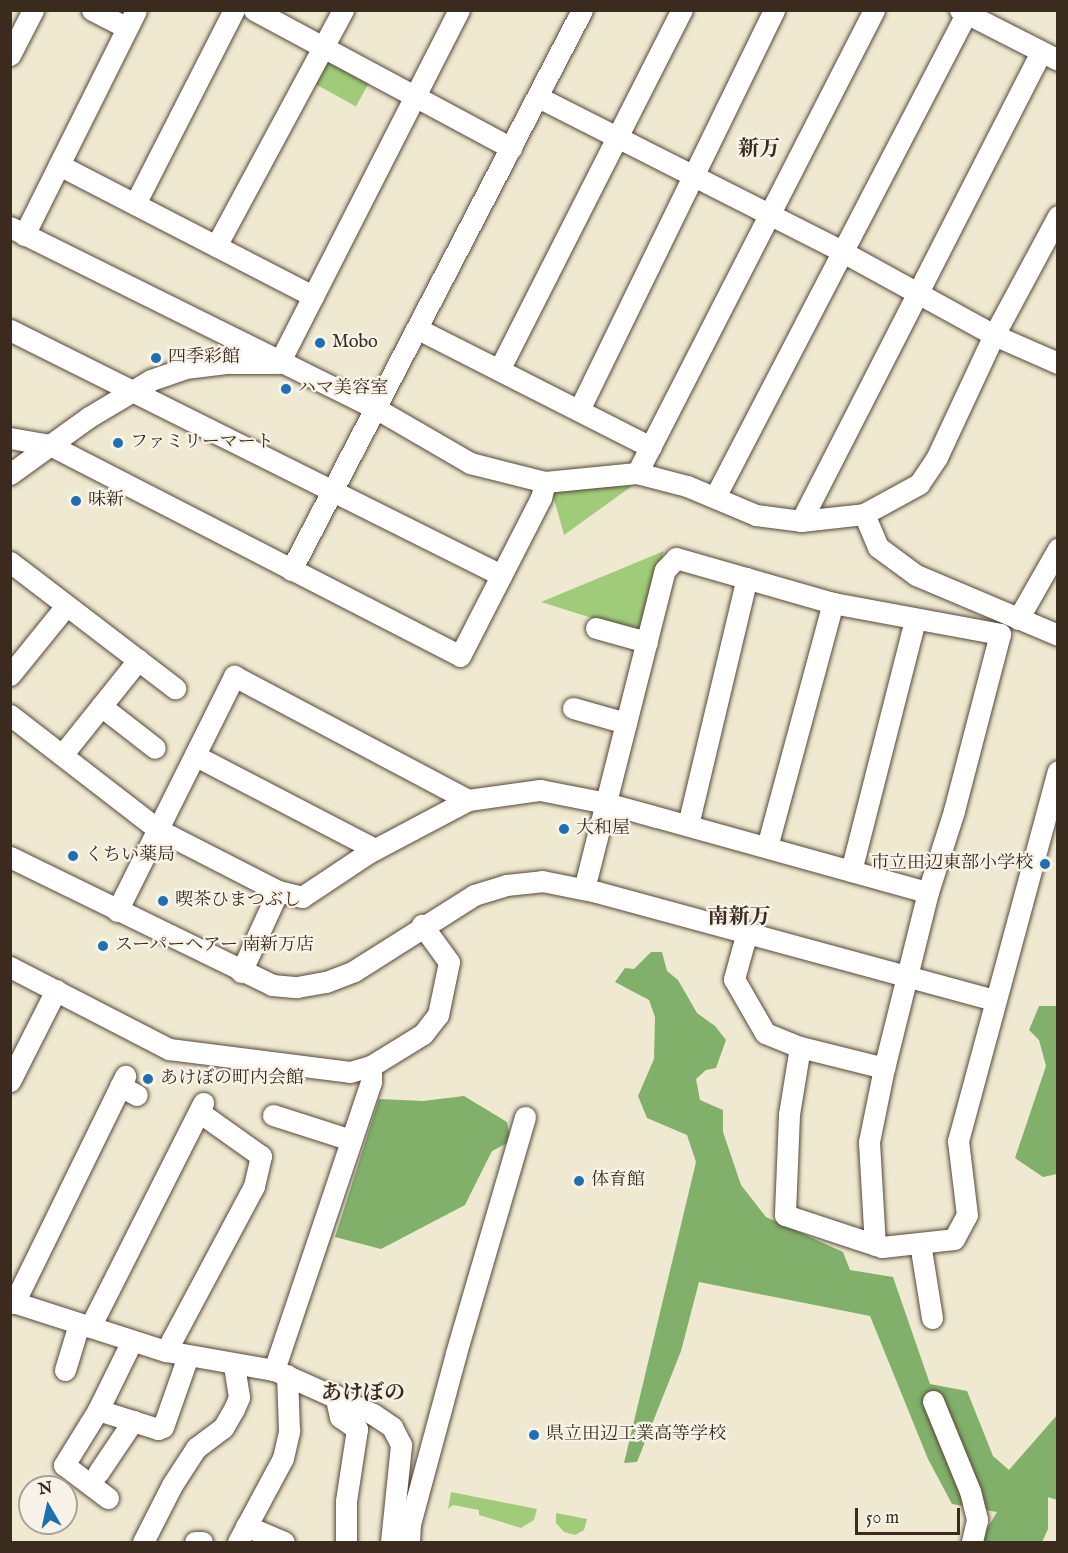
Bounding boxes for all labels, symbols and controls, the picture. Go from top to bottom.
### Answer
district label: 新万 [738,137,780,163]
place label: Mobo [332,332,378,354]
marker: Mobo [313,336,327,350]
place label: 四季彩館 [168,347,240,369]
marker: 四季彩館 [149,351,163,365]
place label: ハマ美容室 [298,378,388,400]
marker: ハマ美容室 [279,382,293,396]
place label: ファミリーマート [130,432,274,454]
marker: ファミリーマート [111,436,125,450]
place label: 味新 [88,490,124,512]
marker: 味新 [69,494,83,508]
place label: 大和屋 [576,818,630,840]
marker: 大和屋 [557,822,571,836]
place label: くちい薬局 [85,845,175,867]
marker: くちい薬局 [66,849,80,863]
place label: 市立田辺東部小学校 [871,853,1033,875]
marker: 市立田辺東部小学校 [1038,857,1052,871]
place label: 喫茶ひまつぶし [175,890,301,912]
marker: 喫茶ひまつぶし [156,894,170,908]
district label: 南新万 [708,905,770,931]
place label: スーパーヘアー 南新万店 [115,935,315,957]
marker: スーパーヘアー 南新万店 [96,939,110,953]
place label: あけぼの町内会館 [160,1068,304,1090]
marker: あけぼの町内会館 [141,1072,155,1086]
place label: 体育館 [591,1170,645,1192]
marker: 体育館 [572,1174,586,1188]
district label: あけぼの [321,1381,405,1407]
place label: 県立田辺工業高等学校 [546,1424,726,1446]
marker: 県立田辺工業高等学校 [527,1428,541,1442]
north arrow [18,1475,78,1535]
text: N [37,1478,54,1500]
scale bar [858,1496,963,1534]
text: 50 m [866,1507,899,1530]

